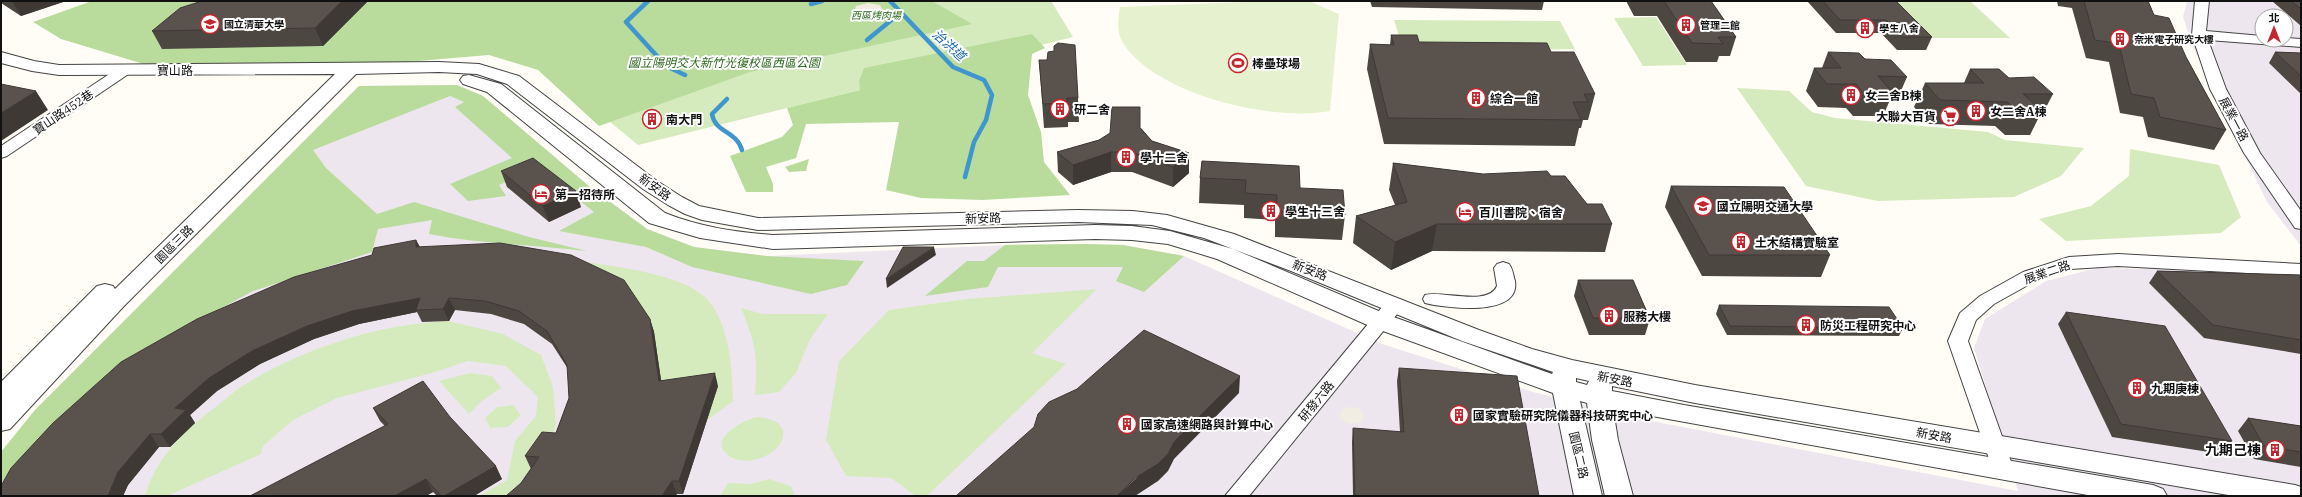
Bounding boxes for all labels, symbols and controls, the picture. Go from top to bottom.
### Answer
north arrow [2254,8,2294,48]
park label: 西區烤肉場 [851,9,902,22]
text: 北 [2269,11,2280,25]
school or university icon: 國立清華大學 [199,13,221,35]
building icon: 管理二館 [1675,14,1697,36]
building icon: 學生八舍 [1854,17,1876,39]
place label: 國立清華大學 [224,18,284,31]
place label: 管理二館 [1700,19,1740,32]
place label: 學生八舍 [1879,22,1919,35]
water label: 治洪道 [929,26,971,66]
building icon: 奈米電子研究大樓 [2109,28,2131,50]
place label: 奈米電子研究大樓 [2134,33,2214,46]
sports icon: 棒壘球場 [1227,52,1249,74]
park label: 國立陽明交大新竹光復校區西區公園 [628,55,822,70]
place label: 棒壘球場 [1252,56,1300,71]
street label: 寶山路 [157,63,193,78]
building icon: 女二舍B棟 [1840,84,1862,106]
street label: 寶山路452巷 [30,86,96,138]
building icon: 綜合一館 [1465,87,1487,109]
place label: 女二舍B棟 [1865,88,1921,103]
place label: 綜合一館 [1490,91,1538,106]
street label: 展業一路 [2216,94,2252,144]
building icon: 研二舍 [1049,98,1071,120]
building icon: 女二舍A棟 [1965,100,1987,122]
place label: 研二舍 [1074,102,1110,117]
place label: 女二舍A棟 [1990,104,2046,119]
supermarket icon: 大聯大百貨 [1939,105,1961,127]
building icon: 南大門 [641,108,663,130]
place label: 大聯大百貨 [1876,109,1936,124]
place label: 南大門 [666,112,702,127]
building icon: 學十二舍 [1115,146,1137,168]
place label: 學十二舍 [1140,150,1188,165]
street label: 新安路 [636,171,674,203]
hotel icon: 第一招待所 [530,183,552,205]
place label: 第一招待所 [555,187,615,202]
school or university icon: 國立陽明交通大學 [1692,195,1714,217]
place label: 國立陽明交通大學 [1717,199,1813,214]
building icon: 學生十三舍 [1260,200,1282,222]
hotel icon: 百川書院、宿舍 [1454,201,1476,223]
place label: 學生十三舍 [1285,204,1345,219]
place label: 百川書院、宿舍 [1479,205,1563,220]
street label: 新安路 [965,210,1001,226]
street label: 園區三路 [152,222,196,266]
building icon: 土木結構實驗室 [1730,231,1752,253]
place label: 土木結構實驗室 [1755,235,1839,250]
street label: 新安路 [1291,257,1329,283]
street label: 展業二路 [2022,257,2072,287]
building icon: 服務大樓 [1598,305,1620,327]
place label: 服務大樓 [1623,309,1671,324]
building icon: 防災工程研究中心 [1795,314,1817,336]
place label: 防災工程研究中心 [1820,318,1916,333]
street label: 新安路 [1596,368,1634,390]
building icon: 九期庚棟 [2126,377,2148,399]
street label: 研發六路 [1295,378,1337,424]
place label: 九期庚棟 [2151,381,2199,396]
building icon: 國家實驗研究院儀器科技研究中心 [1448,404,1470,426]
place label: 國家實驗研究院儀器科技研究中心 [1473,408,1653,423]
building icon: 國家高速網路與計算中心 [1116,413,1138,435]
place label: 國家高速網路與計算中心 [1141,417,1273,432]
street label: 新安路 [1915,424,1953,446]
street label: 園區二路 [1566,430,1592,480]
building icon: 九期己棟 [2264,439,2286,461]
place label: 九期己棟 [2205,441,2261,459]

